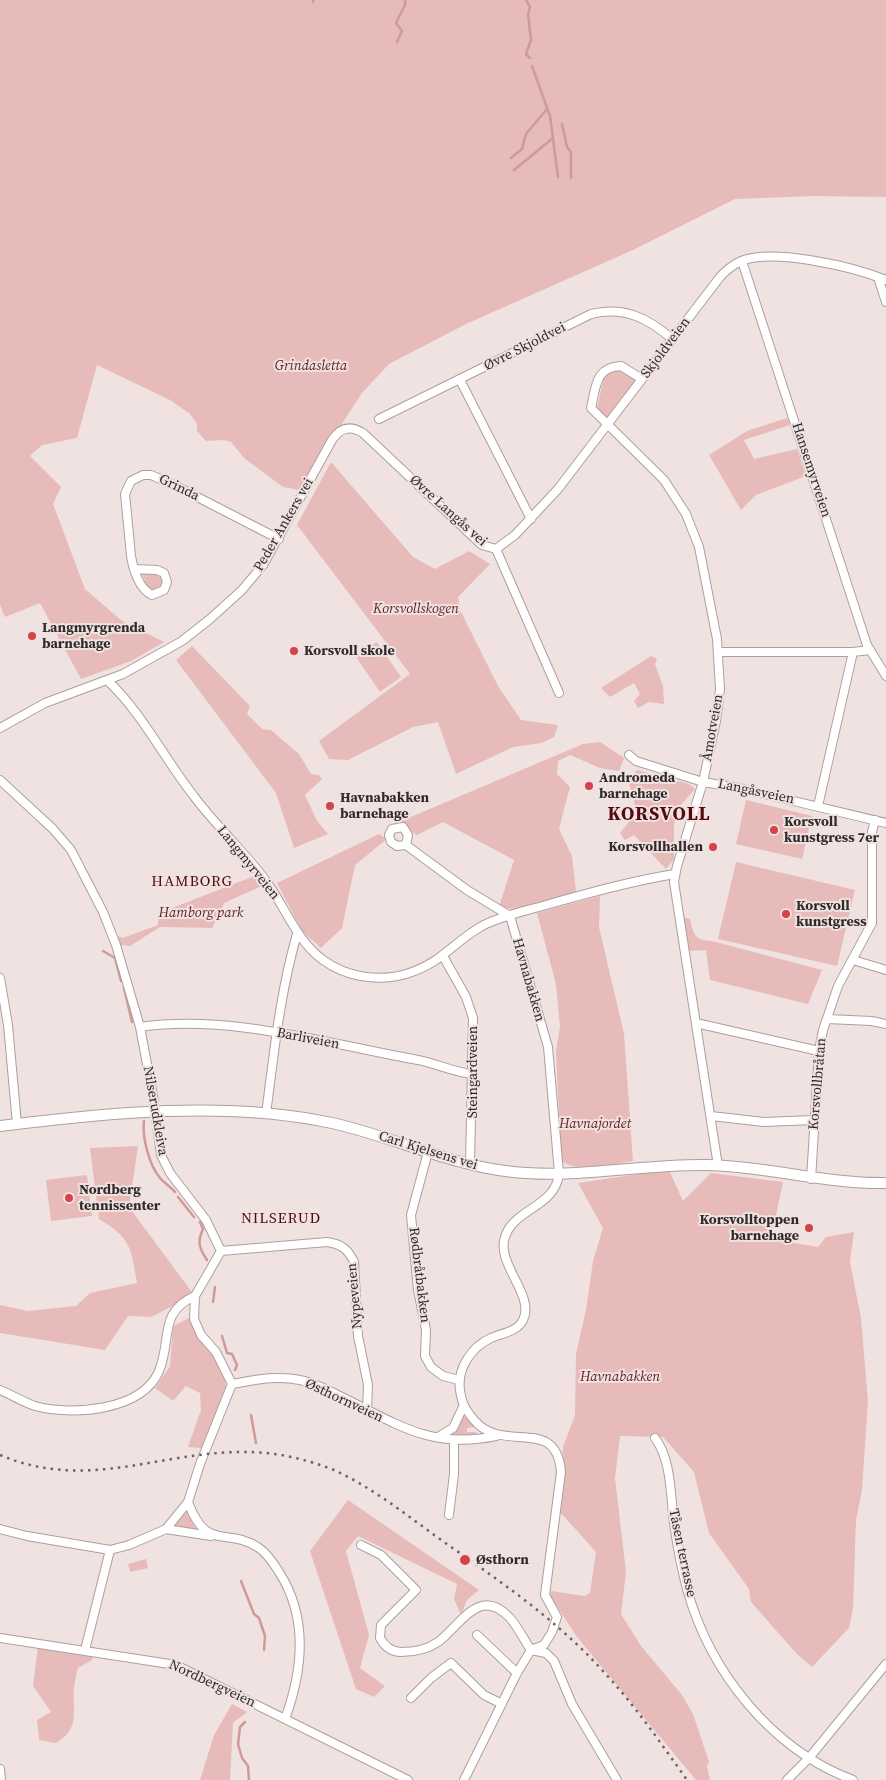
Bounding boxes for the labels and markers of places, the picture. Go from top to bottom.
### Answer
place label: Langmyrgrenda barnehage [42,620,145,652]
marker: Langmyrgrenda barnehage [26,630,38,642]
place label: Korsvoll skole [304,643,395,659]
marker: Korsvoll skole [288,645,300,657]
place label: Andromeda barnehage [599,770,675,802]
marker: Andromeda barnehage [583,780,595,792]
place label: Havnabakken barnehage [340,790,429,822]
marker: Havnabakken barnehage [324,800,336,812]
place label: Korsvoll kunstgress 7er [784,814,879,846]
marker: Korsvoll kunstgress 7er [768,824,780,836]
place label: Korsvollhallen [608,839,703,855]
marker: Korsvollhallen [707,841,719,853]
place label: Korsvoll kunstgress [796,898,867,930]
marker: Korsvoll kunstgress [780,908,792,920]
place label: Nordberg tennissenter [79,1182,160,1214]
marker: Nordberg tennissenter [63,1192,75,1204]
place label: Korsvolltoppen barnehage [699,1212,799,1244]
marker: Korsvolltoppen barnehage [803,1222,815,1234]
place label: Østhorn [476,1552,529,1568]
marker: Østhorn [458,1553,472,1567]

